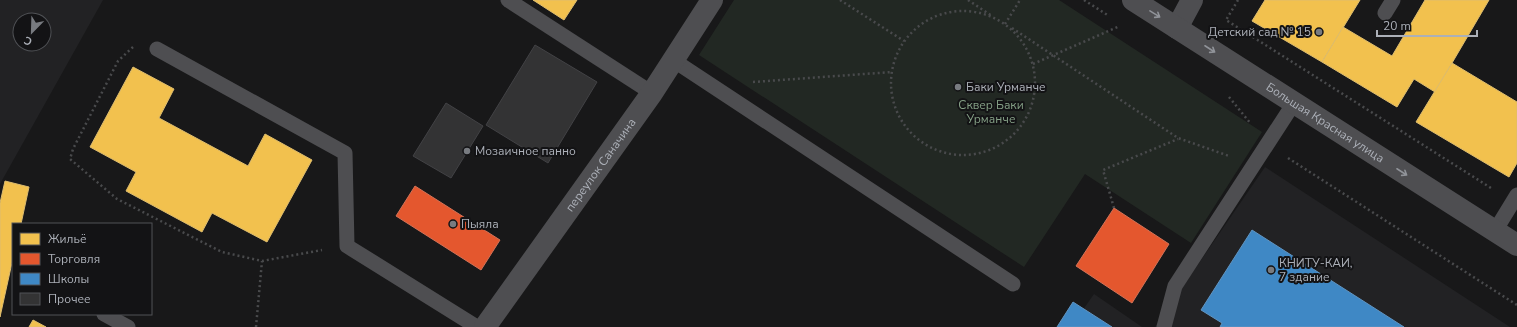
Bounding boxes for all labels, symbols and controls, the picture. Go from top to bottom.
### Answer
one-way arrow [1149,10,1160,18]
north arrow [12,12,52,52]
scale bar [1377,12,1477,38]
text: 20 m [1383,18,1411,34]
place label: Детский сад № 15 [1208,24,1311,40]
marker: Детский сад № 15 [1314,27,1324,37]
text: С [21,32,35,49]
one-way arrow [1204,45,1215,53]
place label: Баки Урманче [966,79,1046,95]
street label: Большая Красная улица [1263,79,1387,166]
marker: Баки Урманче [953,82,963,92]
park label: Сквер Баки Урманче [958,97,1024,127]
street label: переулок Саначина [562,115,639,215]
place label: Мозаичное панно [475,143,576,159]
marker: Мозаичное панно [462,146,472,156]
one-way arrow [1396,168,1408,176]
place label: Пыяла [461,216,499,232]
marker: Пыяла [448,219,458,229]
legend [12,223,152,315]
text: Жильё [48,231,86,247]
text: Торговля [48,251,100,267]
place label: КНИТУ-КАИ, 7 здание [1279,255,1353,285]
marker: КНИТУ-КАИ, 7 здание [1266,265,1276,275]
text: Школы [48,271,89,287]
text: Прочее [48,291,91,307]

